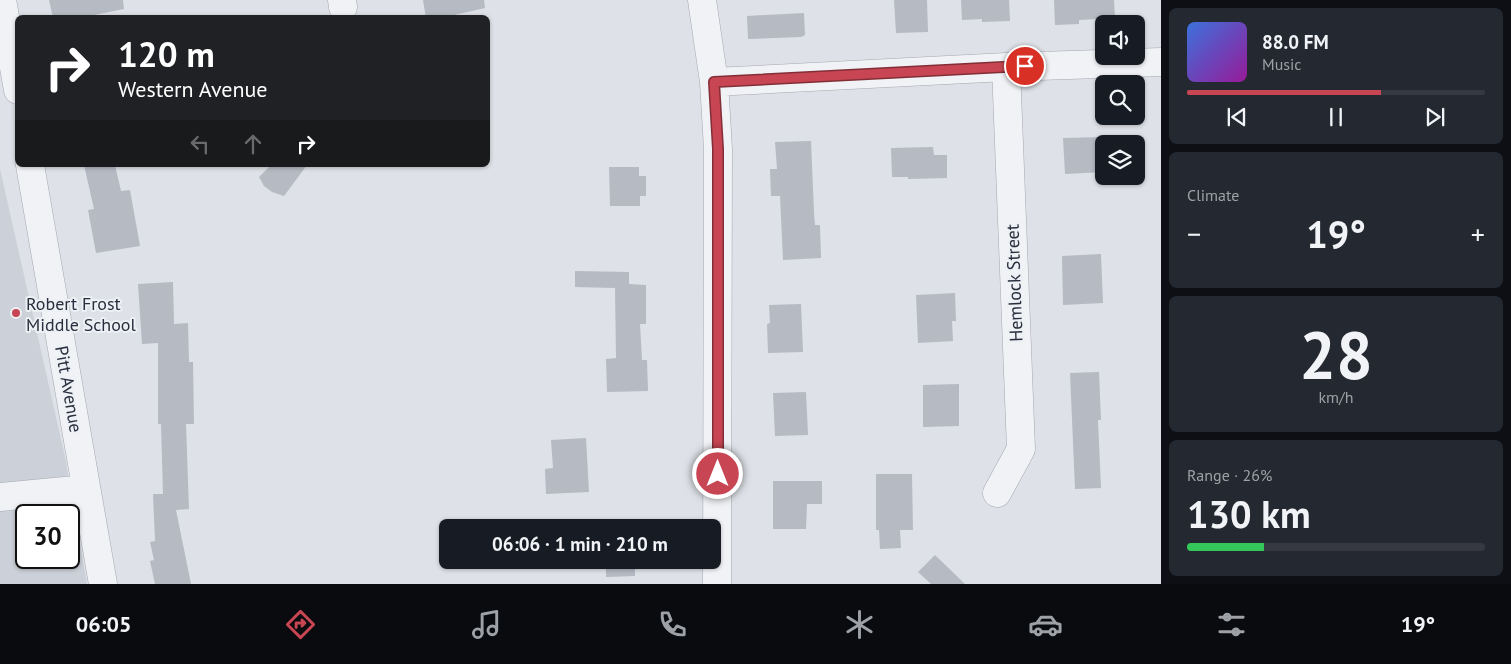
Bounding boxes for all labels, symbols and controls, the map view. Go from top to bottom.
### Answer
map controls [1095,15,1145,185]
button: sound [1095,15,1145,65]
text: 88.0 FM [1262,30,1329,54]
text: 120 m [118,31,215,77]
icon: right [35,35,100,100]
pin [1004,45,1046,87]
icon: arrive [1011,52,1039,80]
text: Music [1262,54,1302,74]
text: Western Avenue [118,75,268,103]
button: search [1095,75,1145,125]
icon: previous [1223,103,1251,131]
icon: pause [1322,103,1350,131]
icon: next [1421,103,1449,131]
icon: left [186,130,214,158]
icon: ahead [239,130,267,158]
icon: right [292,130,320,158]
button: layers [1095,135,1145,185]
text: Climate [1187,185,1239,205]
text: 19° [1306,209,1366,258]
text: − [1187,215,1201,252]
text: + [1471,215,1485,252]
street label: Hemlock Street [1000,224,1028,342]
place label: Robert Frost Middle School [26,292,136,336]
marker: Robert Frost Middle School [10,307,22,319]
text: 28 [1299,312,1373,396]
street label: Pitt Avenue [50,344,88,434]
text: km/h [1318,387,1354,407]
position arrow [691,447,743,499]
text: Range · 26% [1187,465,1272,485]
text: 130 km [1187,489,1311,538]
speed limit sign: 30 [15,504,80,569]
text: 06:06 · 1 min · 210 m [492,532,668,556]
icon: directions [283,607,318,642]
icon: music [469,607,504,642]
icon: phone [655,607,690,642]
icon: climate [842,607,877,642]
icon: car [1028,607,1063,642]
icon: filters [1214,607,1249,642]
text: 06:05 [76,610,131,638]
text: 19° [1401,610,1435,638]

